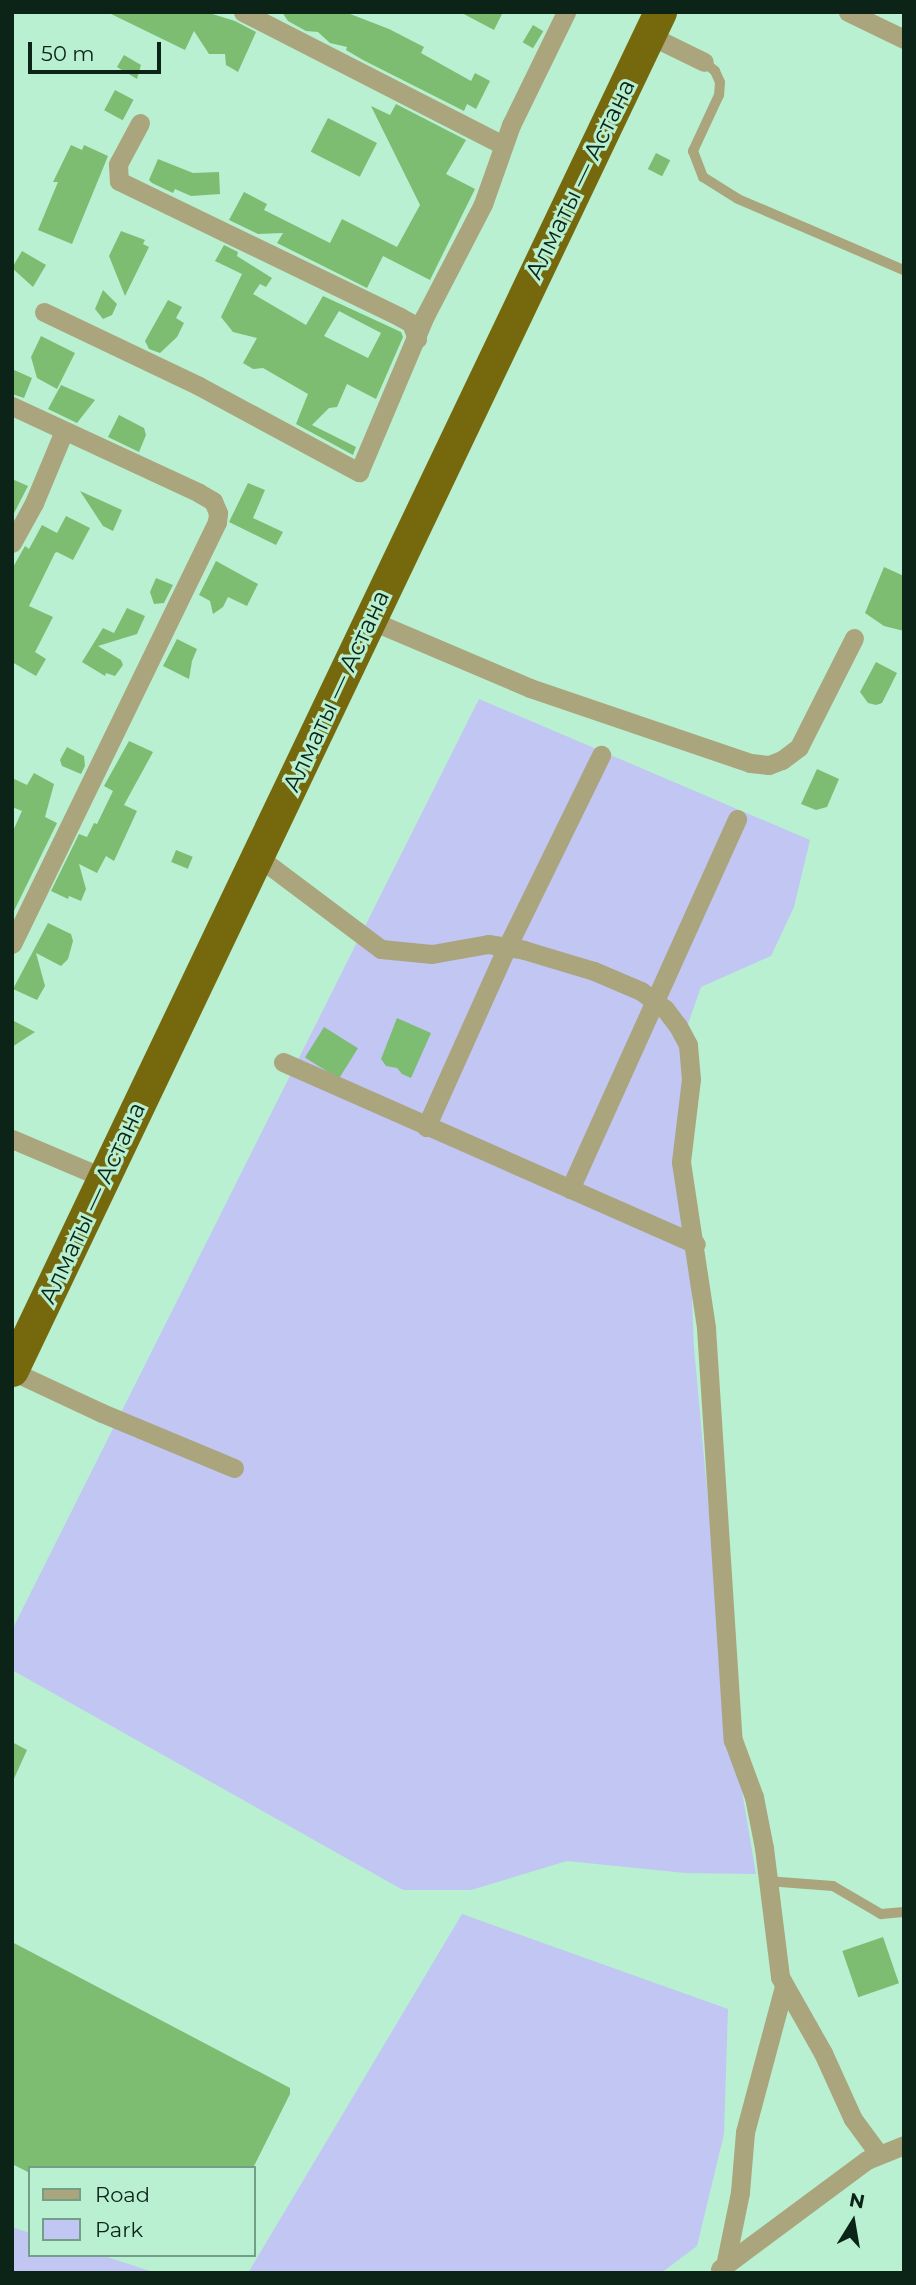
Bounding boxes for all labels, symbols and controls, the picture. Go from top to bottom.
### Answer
scale bar [32,28,164,72]
text: 50 m [41,41,95,66]
street label: Алматы — Астана [519,74,641,284]
street label: Алматы — Астана [277,586,395,796]
street label: Алматы — Астана [33,1098,151,1308]
legend [28,2166,256,2257]
text: Road [95,2182,150,2207]
north arrow [818,2187,888,2257]
text: N [847,2188,867,2214]
text: Park [95,2217,143,2242]

